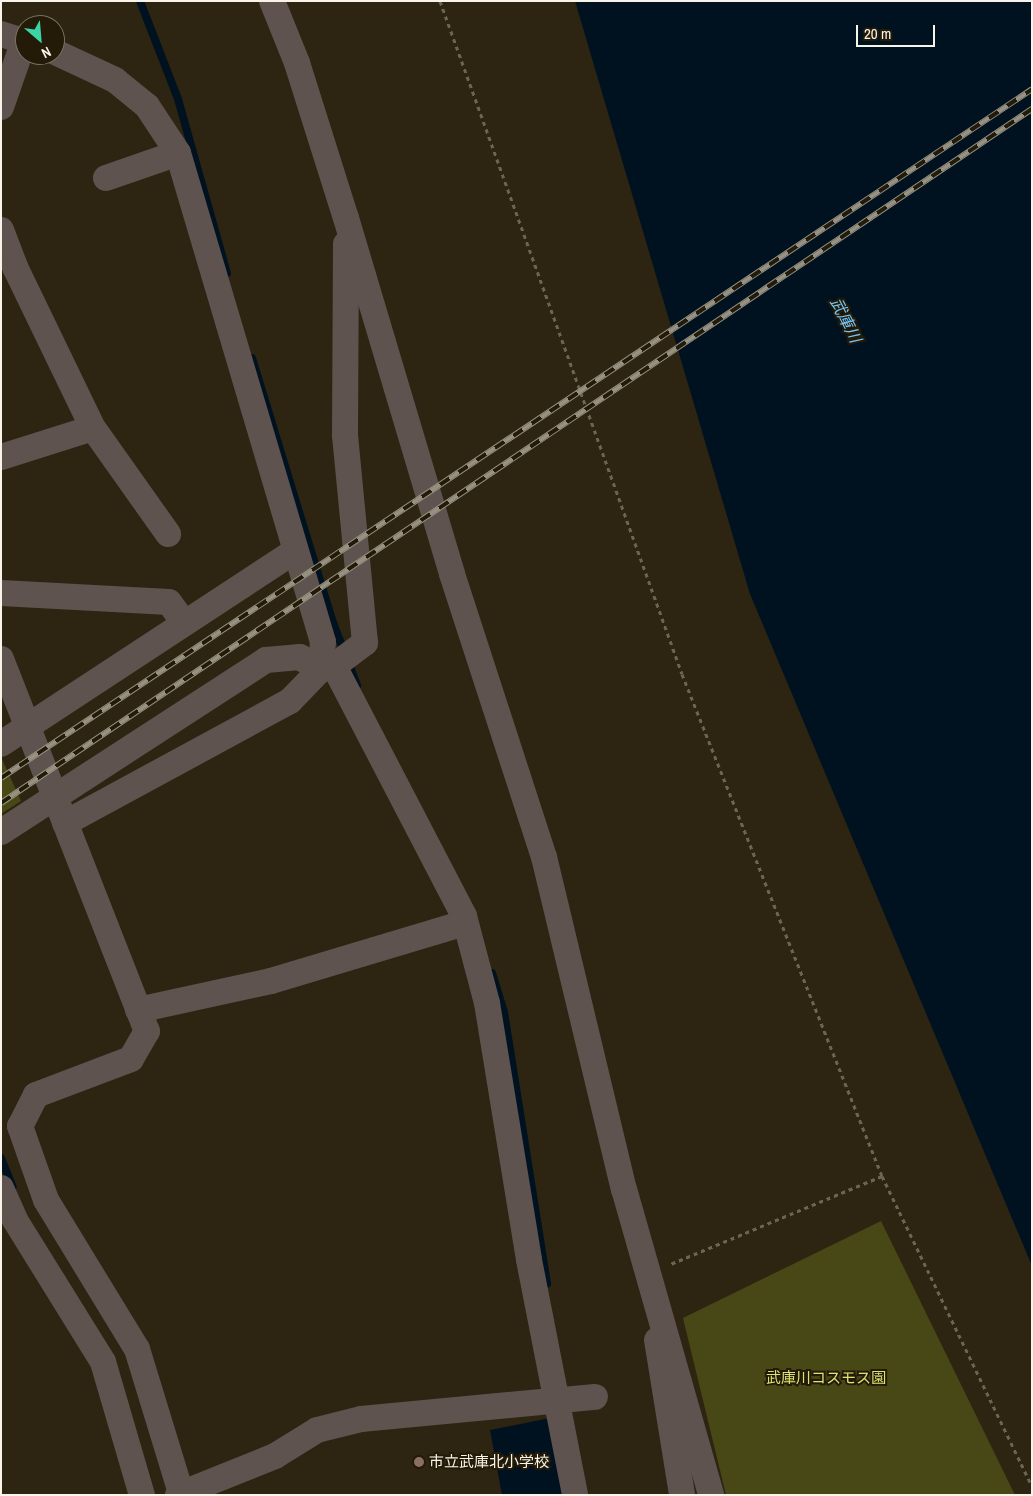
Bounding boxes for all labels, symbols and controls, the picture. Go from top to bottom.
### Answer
north arrow [15,15,65,65]
scale bar [858,15,937,47]
text: 20 m [864,23,891,44]
text: N [39,43,54,62]
water label: 武庫川 [827,294,865,346]
park label: 武庫川コスモス園 [766,1369,886,1387]
place label: 市立武庫北小学校 [429,1453,549,1471]
marker: 市立武庫北小学校 [413,1456,425,1468]

